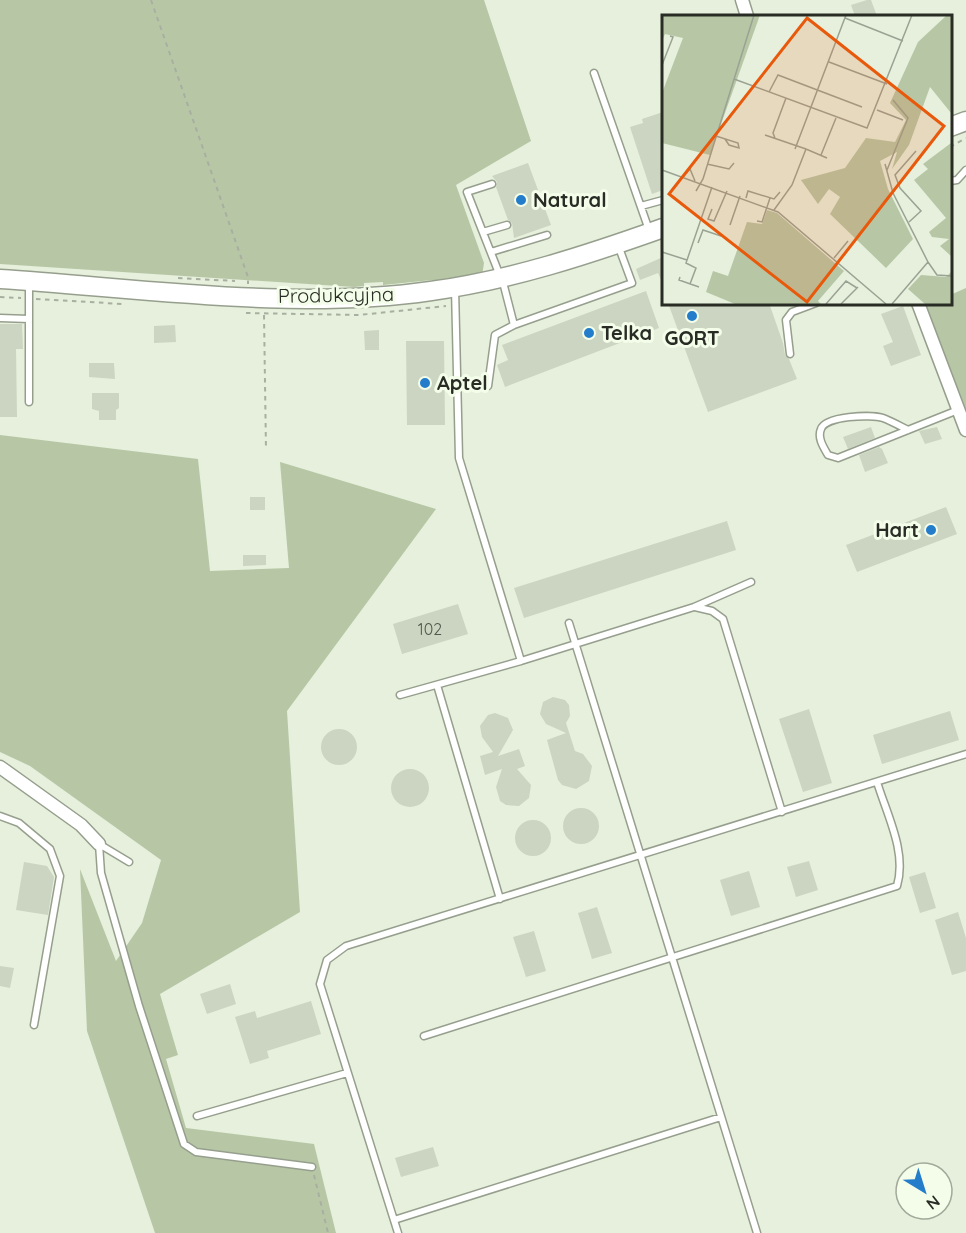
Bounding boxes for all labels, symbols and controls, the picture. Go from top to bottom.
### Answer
inset map [662,15,951,304]
place label: Natural [533,187,607,212]
marker: Natural [514,193,528,207]
street label: Produkcyjna [278,281,394,308]
marker: GORT [685,309,699,323]
place label: Telka [601,320,652,345]
place label: GORT [664,325,720,350]
marker: Telka [582,326,596,340]
place label: Aptel [437,370,488,395]
marker: Aptel [418,376,432,390]
place label: Hart [875,517,919,542]
marker: Hart [924,523,938,537]
house number: 102 [418,619,442,639]
north arrow [894,1161,954,1221]
text: N [922,1191,944,1214]

